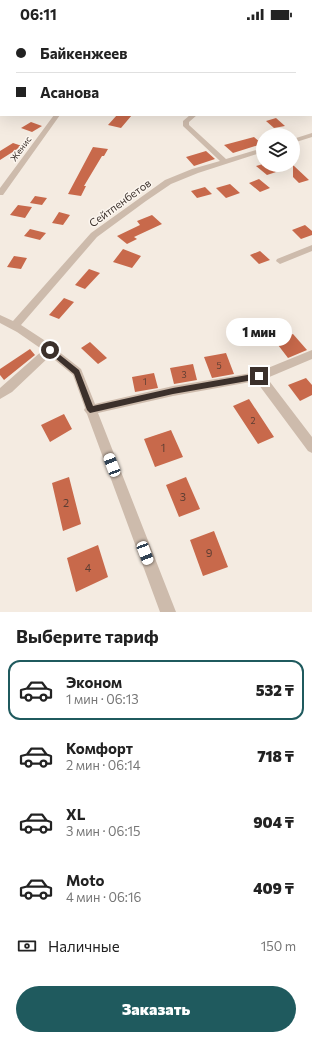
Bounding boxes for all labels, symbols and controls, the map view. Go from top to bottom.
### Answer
text: 06:11 [20,5,57,23]
text: Байкенжеев [40,44,127,62]
text: Асанова [40,83,99,101]
map controls [256,128,300,172]
button: layers [256,128,300,172]
street label: Женис [8,134,34,163]
street label: Сейтпенбетов [86,176,153,229]
callout: 1 мин [226,318,292,346]
text: 1 мин [242,324,276,340]
route start [41,341,59,359]
house number: 5 [216,360,222,371]
route end [250,367,268,385]
house number: 3 [181,369,187,380]
house number: 1 [143,376,147,387]
house number: 2 [251,415,256,426]
house number: 1 [161,441,165,454]
car [102,452,122,478]
house number: 3 [180,490,186,503]
house number: 2 [63,496,69,509]
car [135,540,155,566]
house number: 9 [206,546,213,559]
house number: 4 [85,561,92,574]
text: Выберите тариф [16,625,159,647]
icon: car [18,672,54,708]
text: Эконом [66,673,122,691]
text: 532 ₸ [256,681,294,699]
text: 1 мин · 06:13 [66,691,139,707]
icon: car [18,738,54,774]
text: Комфорт [66,739,133,757]
text: 718 ₸ [257,747,294,765]
text: 2 мин · 06:14 [66,757,141,773]
icon: car [18,804,54,840]
text: XL [66,805,85,823]
text: 904 ₸ [253,813,294,831]
text: 3 мин · 06:15 [66,823,141,839]
icon: car [18,870,54,906]
text: Moto [66,871,105,889]
text: 409 ₸ [253,879,294,897]
text: 4 мин · 06:16 [66,889,141,905]
icon: cash [16,935,38,957]
text: Наличные [48,937,120,955]
text: 150 m [261,938,296,954]
button: Заказать [16,986,296,1032]

